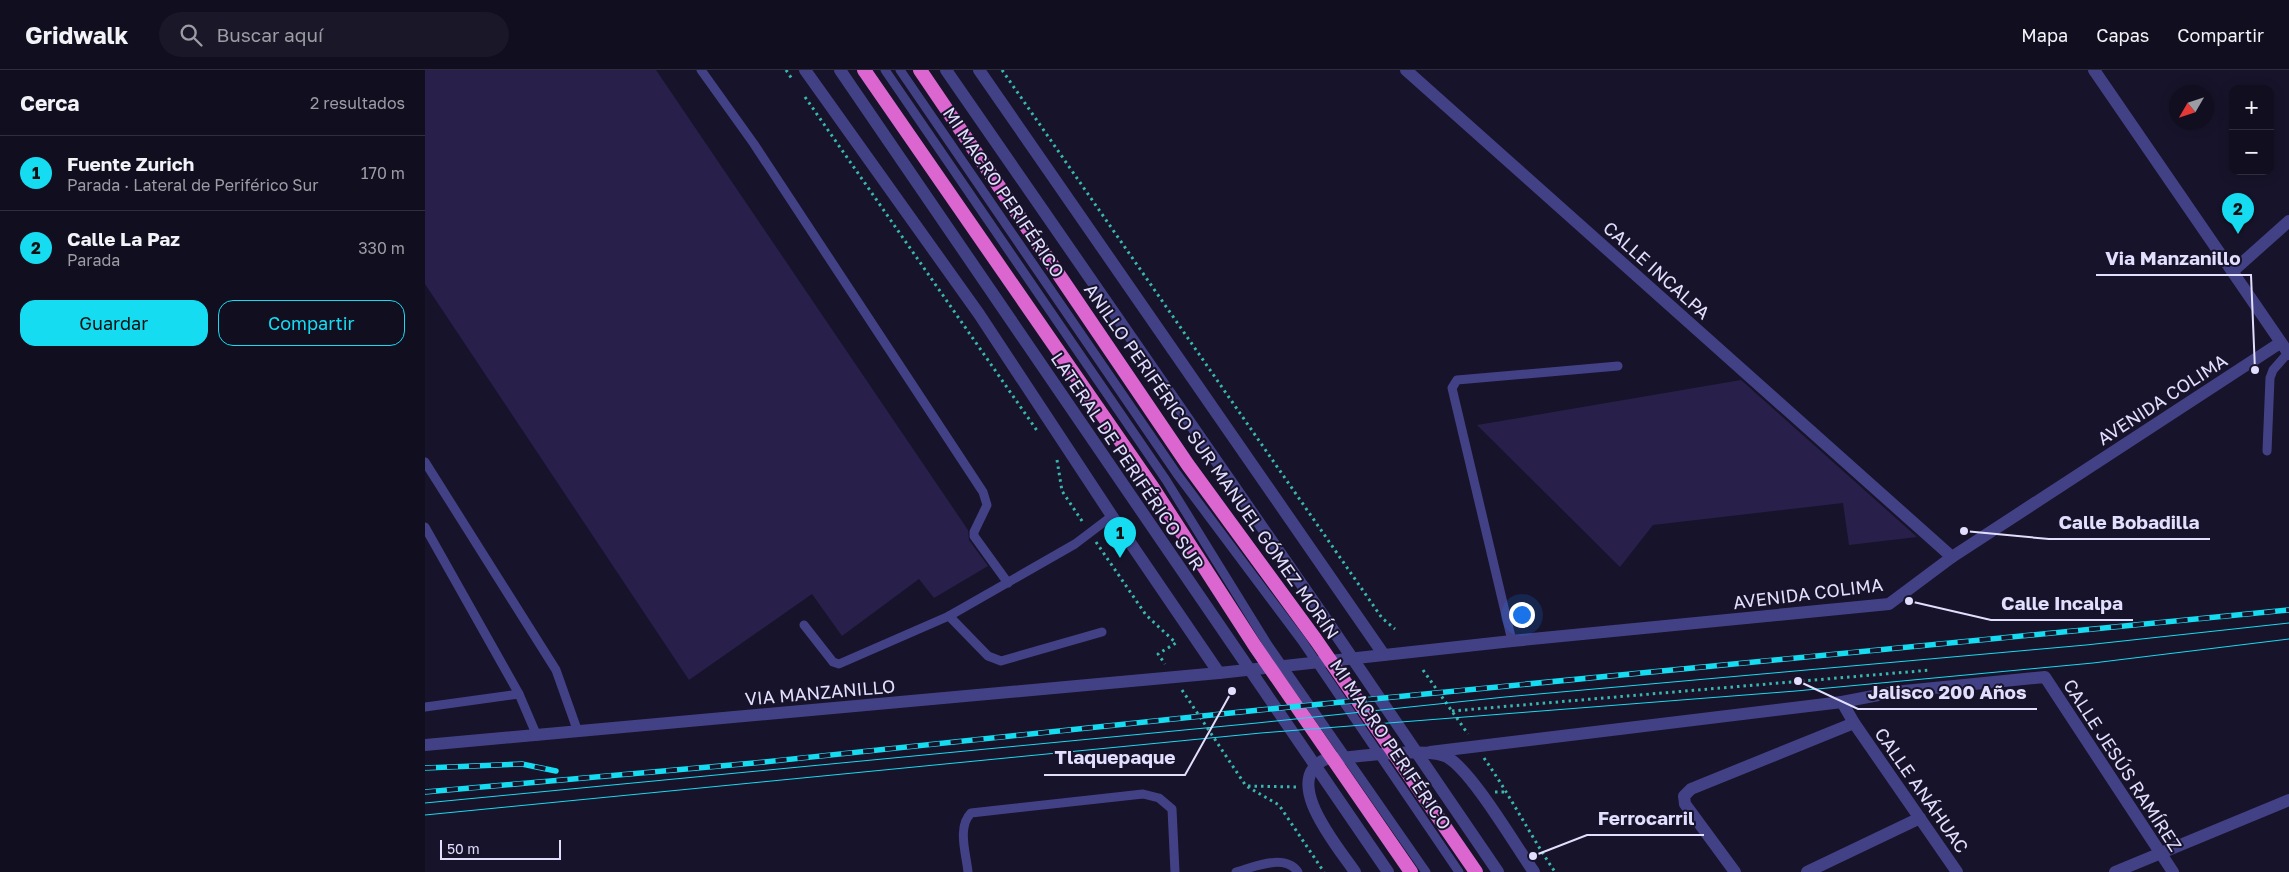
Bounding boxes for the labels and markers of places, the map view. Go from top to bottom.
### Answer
pin: 2 [2222,193,2254,234]
callout: Via Manzanillo [2096,241,2251,275]
callout: Calle Bobadilla [2049,505,2210,539]
pin: 1 [1104,517,1136,558]
callout: Calle Incalpa [1991,586,2133,620]
callout: Jalisco 200 Años [1858,675,2037,709]
callout: Tlaquepaque [1044,741,1185,775]
callout: Ferrocarril [1587,801,1704,835]

